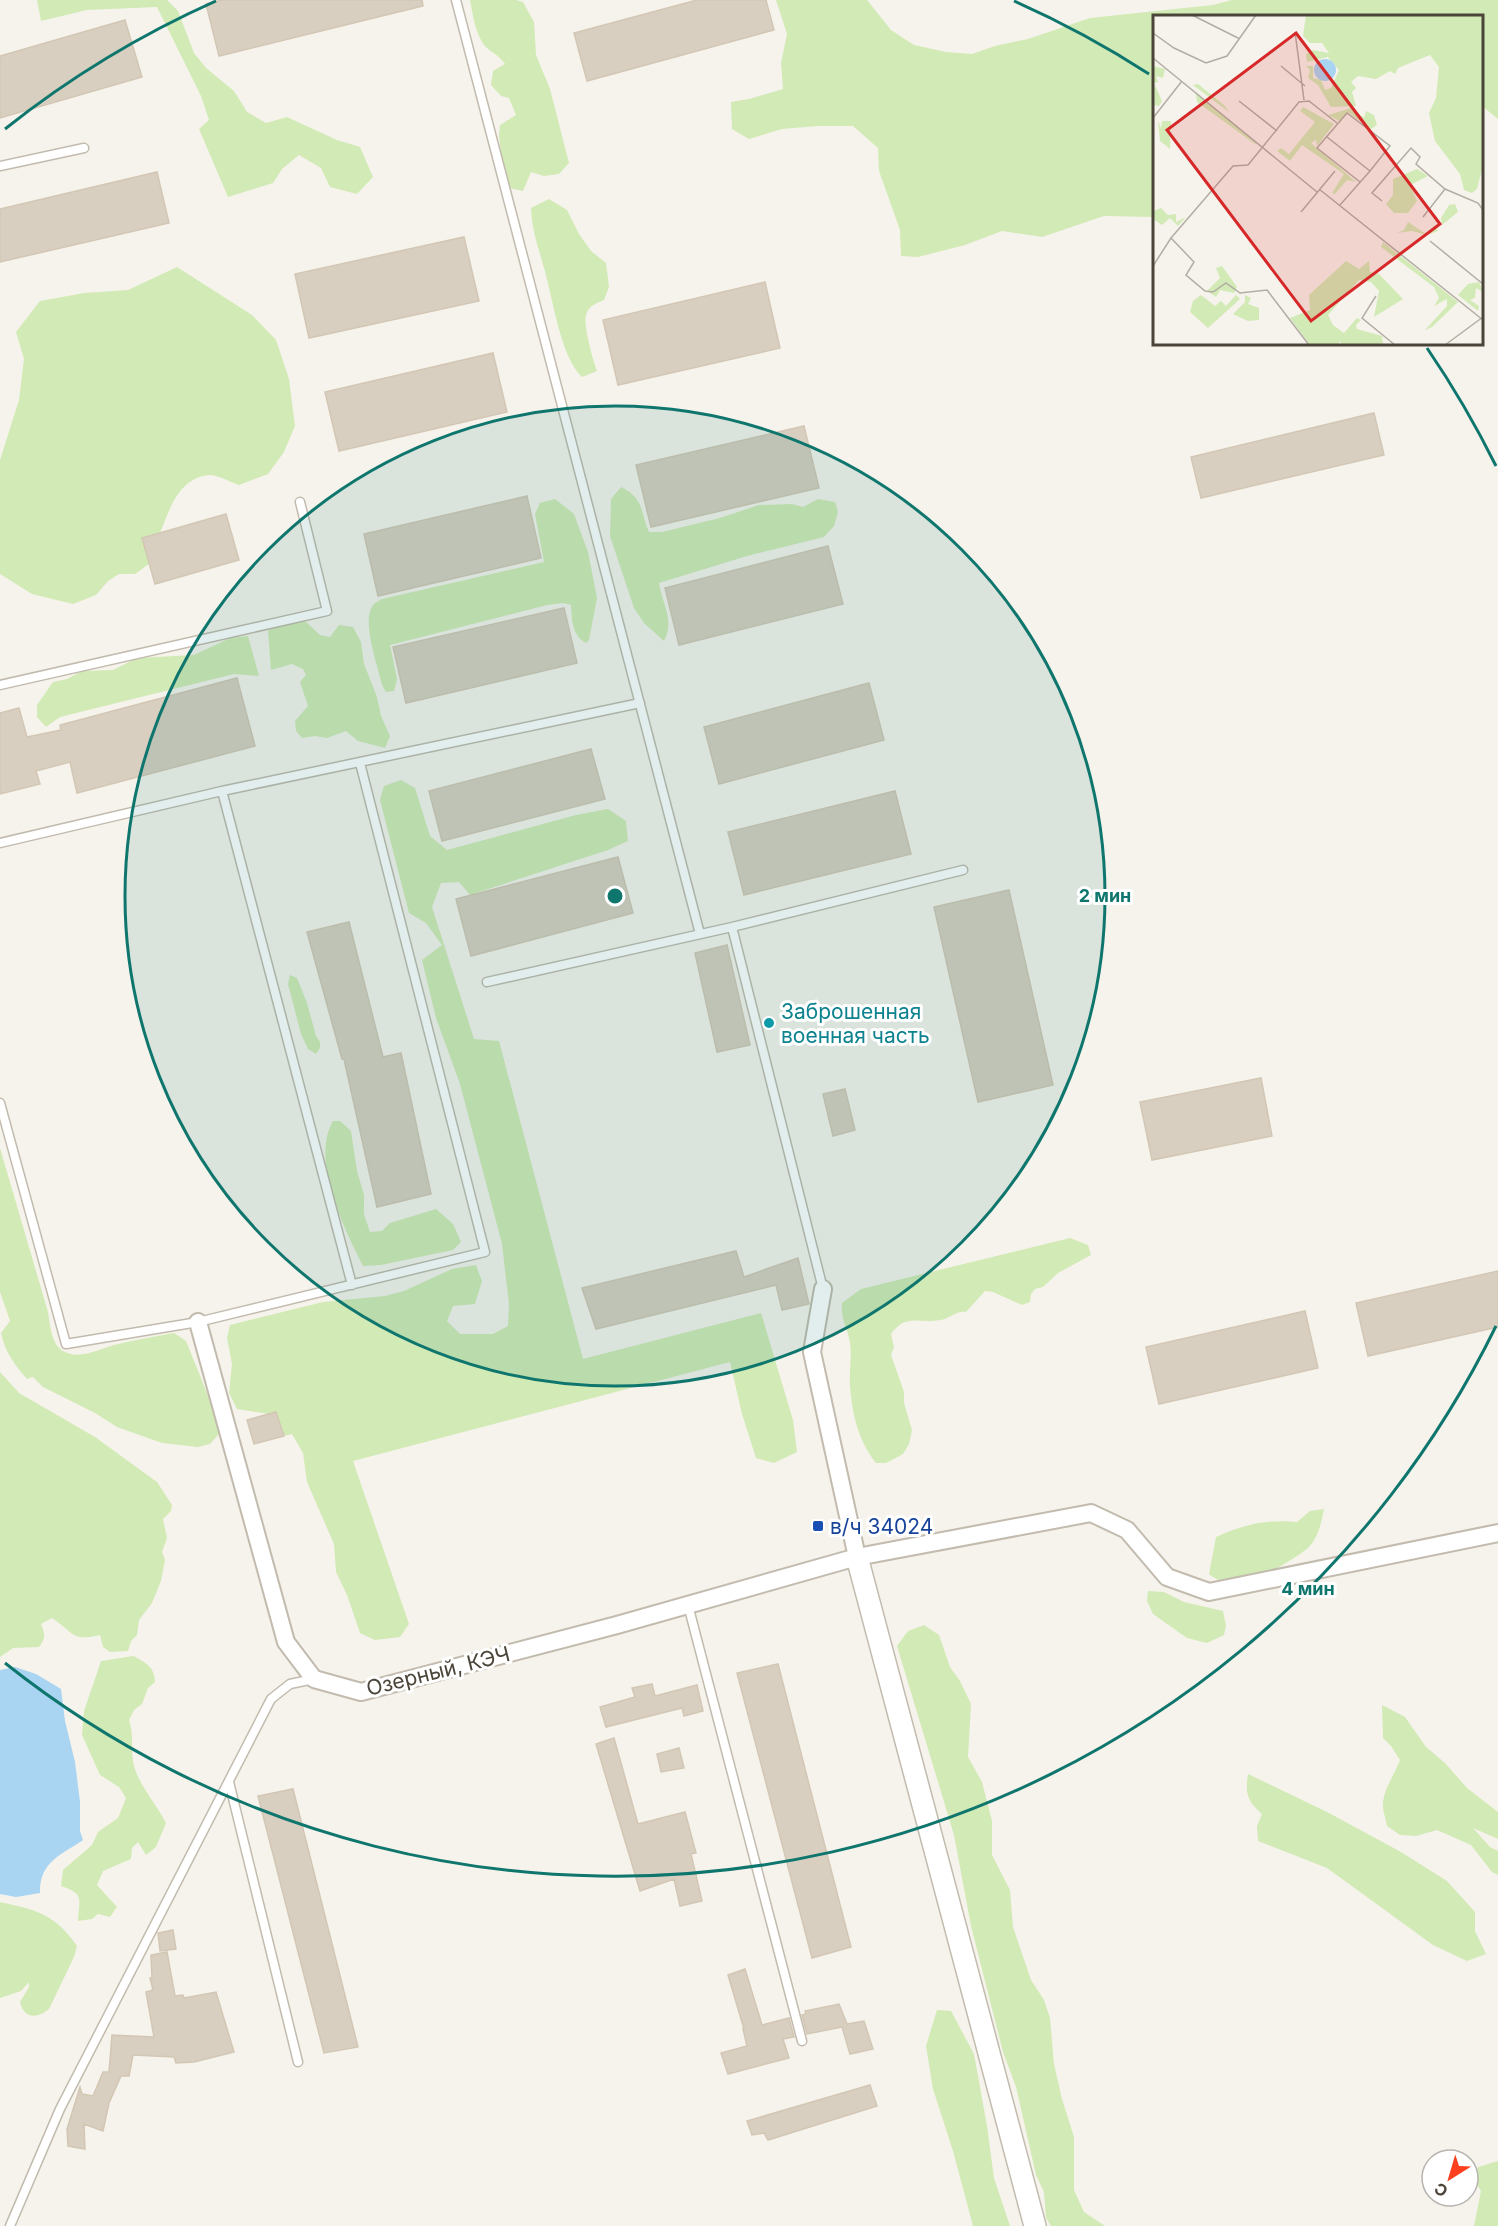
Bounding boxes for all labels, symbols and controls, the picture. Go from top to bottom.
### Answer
inset map [1153,15,1483,345]
text: 2 мин [1079,885,1131,906]
centre of rings [605,886,625,906]
place label: Заброшенная военная часть [781,999,930,1048]
marker: Заброшенная военная часть [762,1016,776,1030]
place label: в/ч 34024 [830,1514,933,1539]
marker: в/ч 34024 [811,1519,825,1533]
text: 4 мин [1281,1578,1335,1599]
street label: Озерный, КЭЧ [364,1641,512,1701]
north arrow [1420,2148,1480,2208]
text: С [1430,2178,1452,2202]

